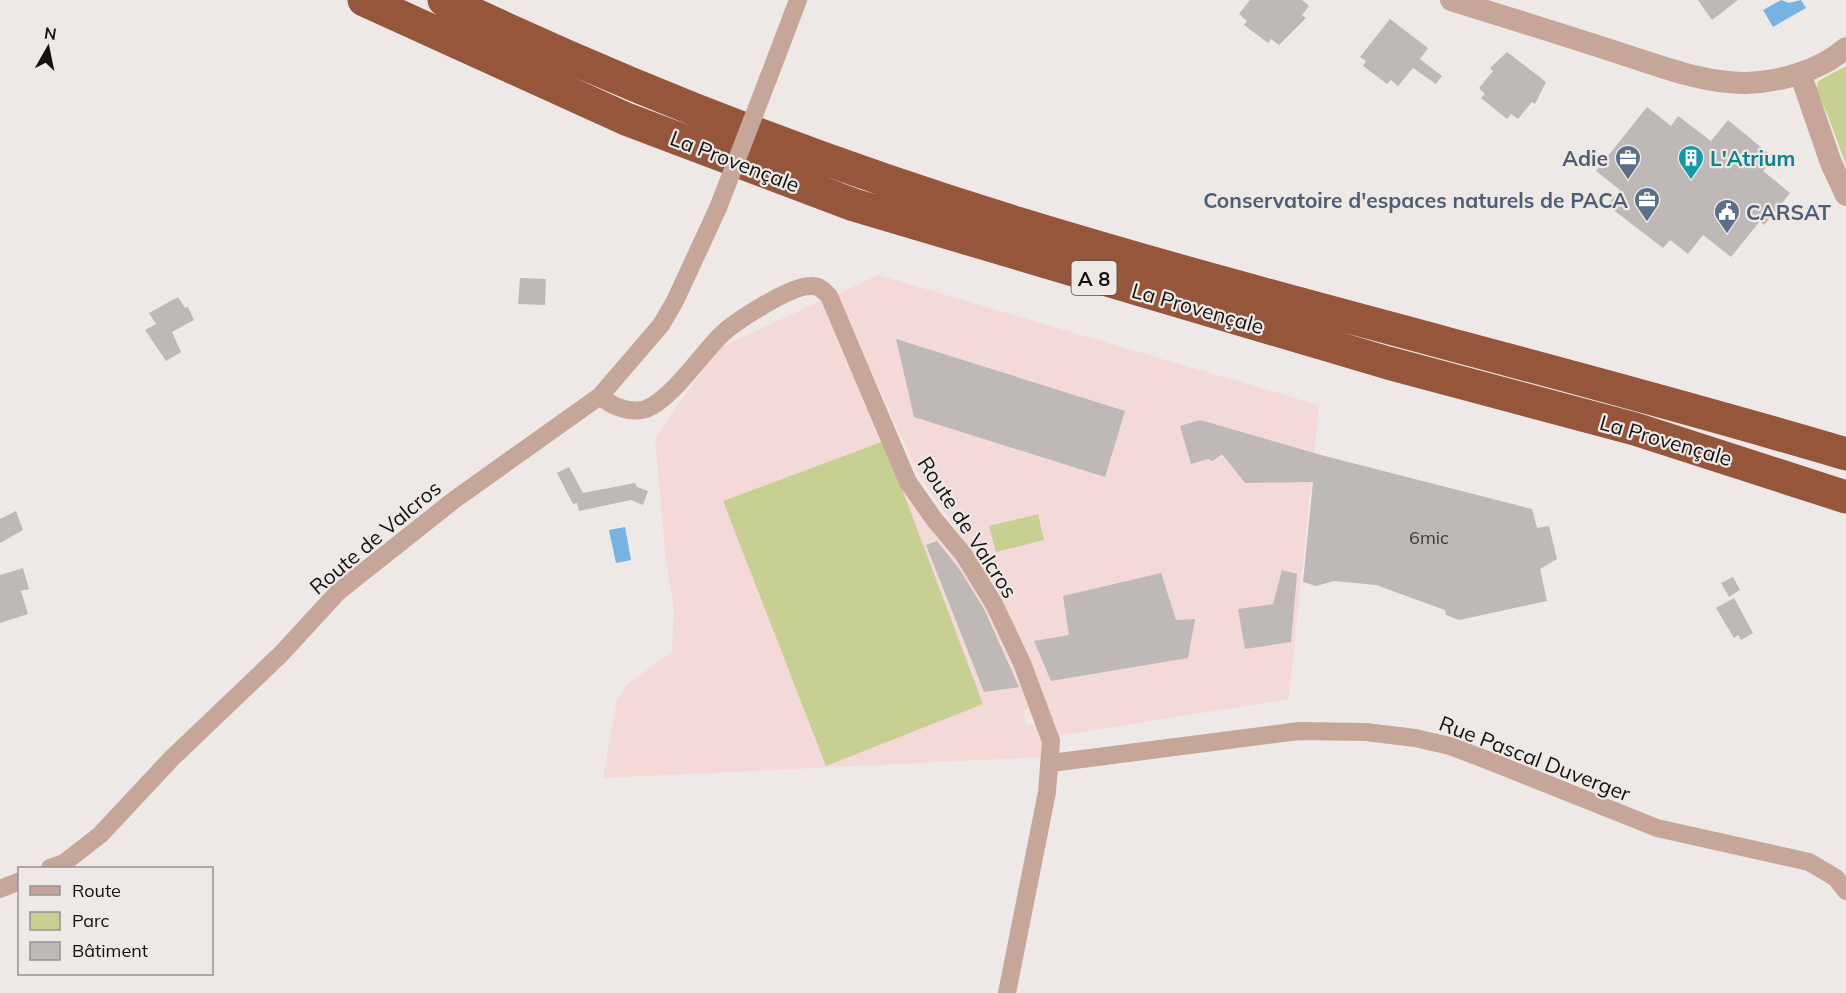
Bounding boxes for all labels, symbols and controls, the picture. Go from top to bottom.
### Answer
north arrow [18,18,78,78]
text: N [43,22,58,44]
street label: La Provençale [667,124,803,198]
office icon: Adie [1613,143,1643,181]
building icon: L'Atrium [1676,143,1706,181]
place label: Adie [1562,145,1608,171]
place label: L'Atrium [1710,145,1795,171]
office icon: Conservatoire d'espaces naturels de PACA [1632,185,1662,223]
place label: Conservatoire d'espaces naturels de PACA [1203,187,1628,213]
public building icon: CARSAT [1712,197,1742,235]
place label: CARSAT [1746,199,1831,225]
road number: A 8 [1072,261,1116,295]
street label: La Provençale [1129,277,1267,339]
street label: La Provençale [1597,409,1735,471]
street label: Route de Valcros [913,451,1023,603]
street label: Route de Valcros [304,475,446,599]
house number: 6mic [1409,526,1449,549]
street label: Rue Pascal Duverger [1436,710,1635,807]
legend [18,867,213,975]
text: Route [72,879,121,902]
text: Parc [72,909,110,932]
text: Bâtiment [72,939,148,962]

